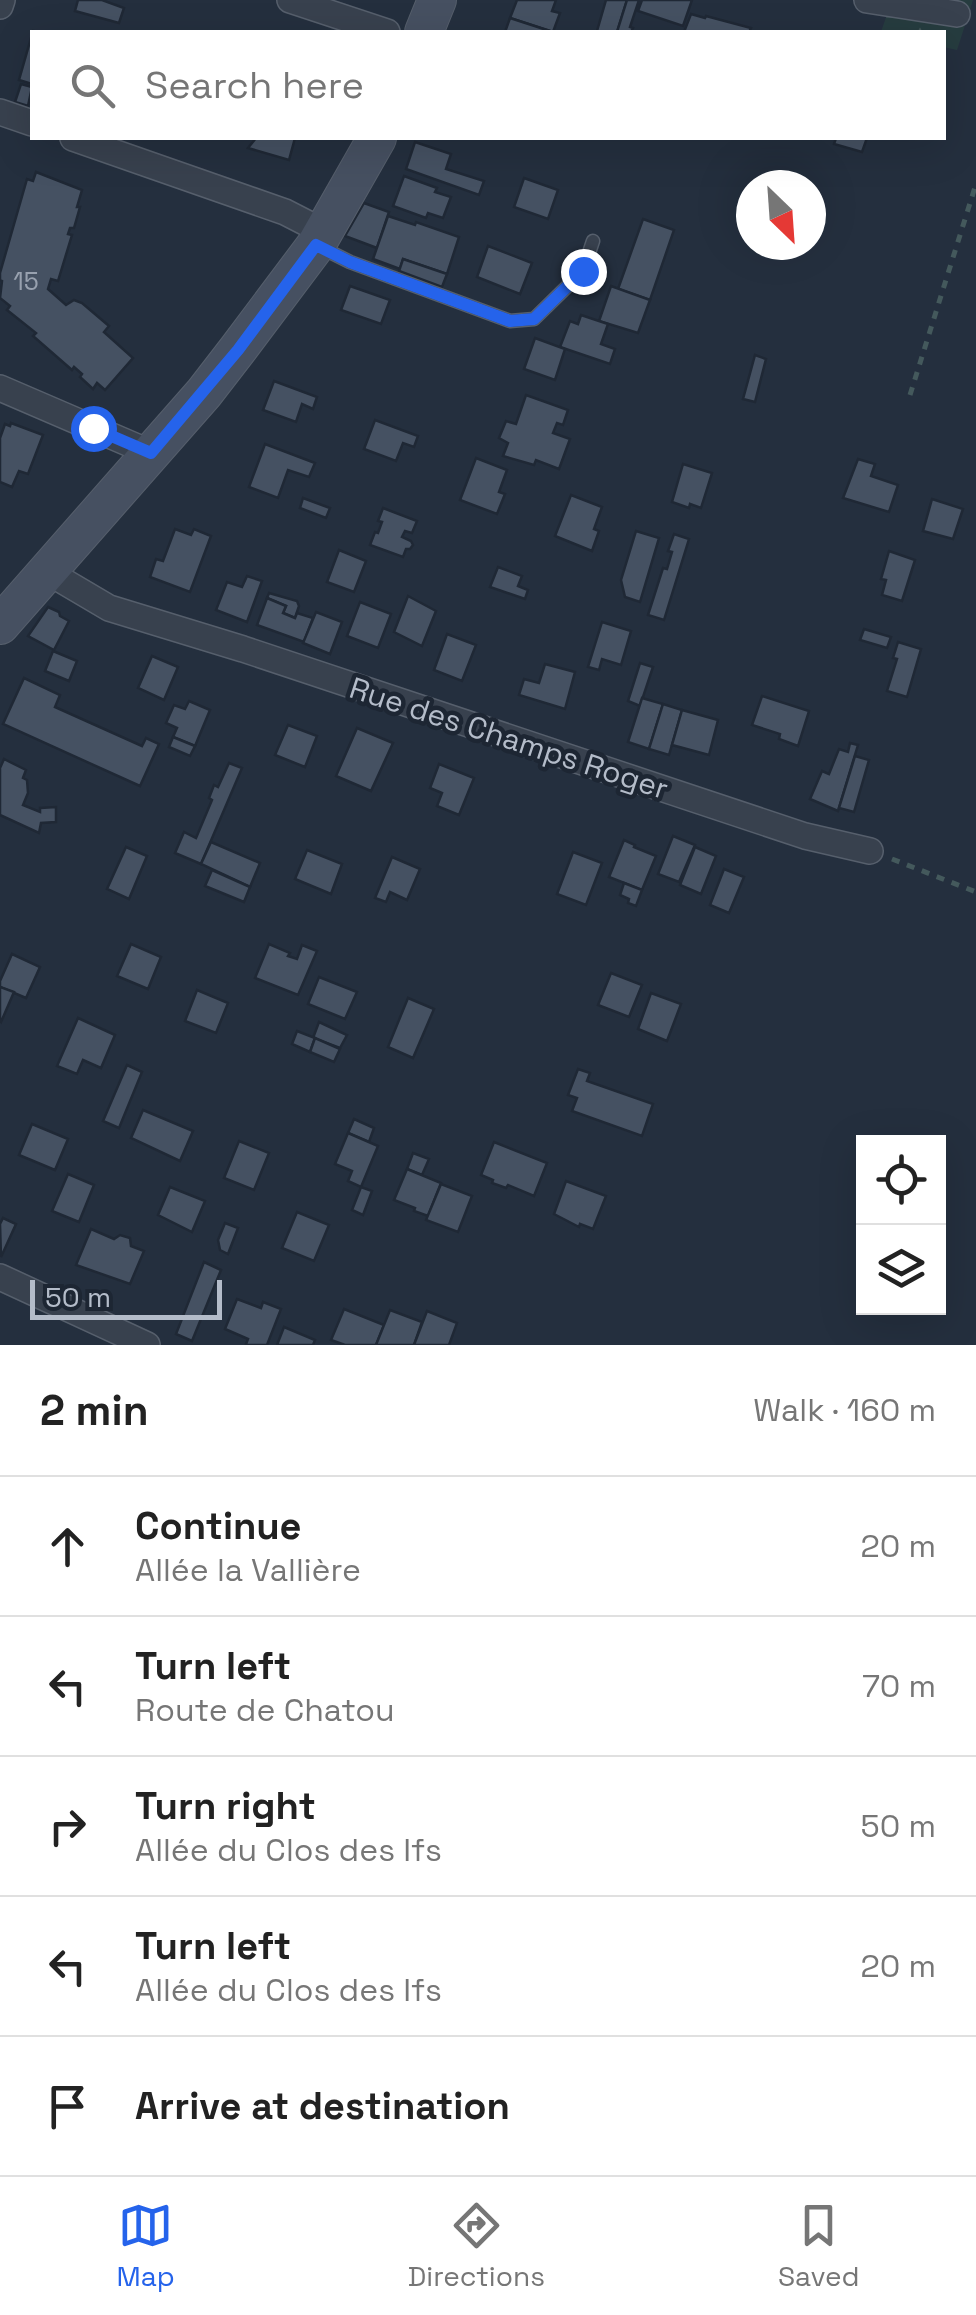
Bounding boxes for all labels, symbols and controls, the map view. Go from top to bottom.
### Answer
search box [30,30,946,140]
icon: search [65,58,120,113]
text: Search here [145,61,364,109]
north arrow [736,170,826,260]
route end [561,249,607,295]
house number: 15 [13,265,39,297]
route start [71,406,117,452]
street label: Rue des Champs Roger [345,668,673,808]
map controls [856,1135,946,1315]
button: locate [856,1135,946,1225]
button: layers [856,1225,946,1315]
scale bar [30,1275,222,1320]
text: 50 m [45,1279,111,1315]
text: 2 min [40,1384,149,1437]
text: Walk · 160 m [753,1390,936,1430]
text: Continue [135,1502,301,1550]
icon: ahead [40,1519,95,1574]
text: 20 m [860,1526,936,1566]
text: Allée la Vallière [135,1550,361,1590]
text: Turn left [135,1642,291,1690]
icon: left [40,1659,95,1714]
text: 70 m [862,1666,936,1706]
text: Route de Chatou [135,1690,395,1730]
text: Turn right [135,1782,316,1830]
icon: right [40,1799,95,1854]
text: 50 m [861,1806,936,1846]
text: Allée du Clos des Ifs [135,1830,442,1870]
text: Turn left [135,1922,291,1970]
icon: left [40,1939,95,1994]
text: 20 m [860,1946,936,1986]
text: Allée du Clos des Ifs [135,1970,442,2010]
icon: arrive [40,2079,95,2134]
text: Arrive at destination [135,2082,510,2130]
tab: Map [116,2198,175,2294]
tab: Directions [408,2198,545,2294]
tab: Saved [778,2198,860,2294]

